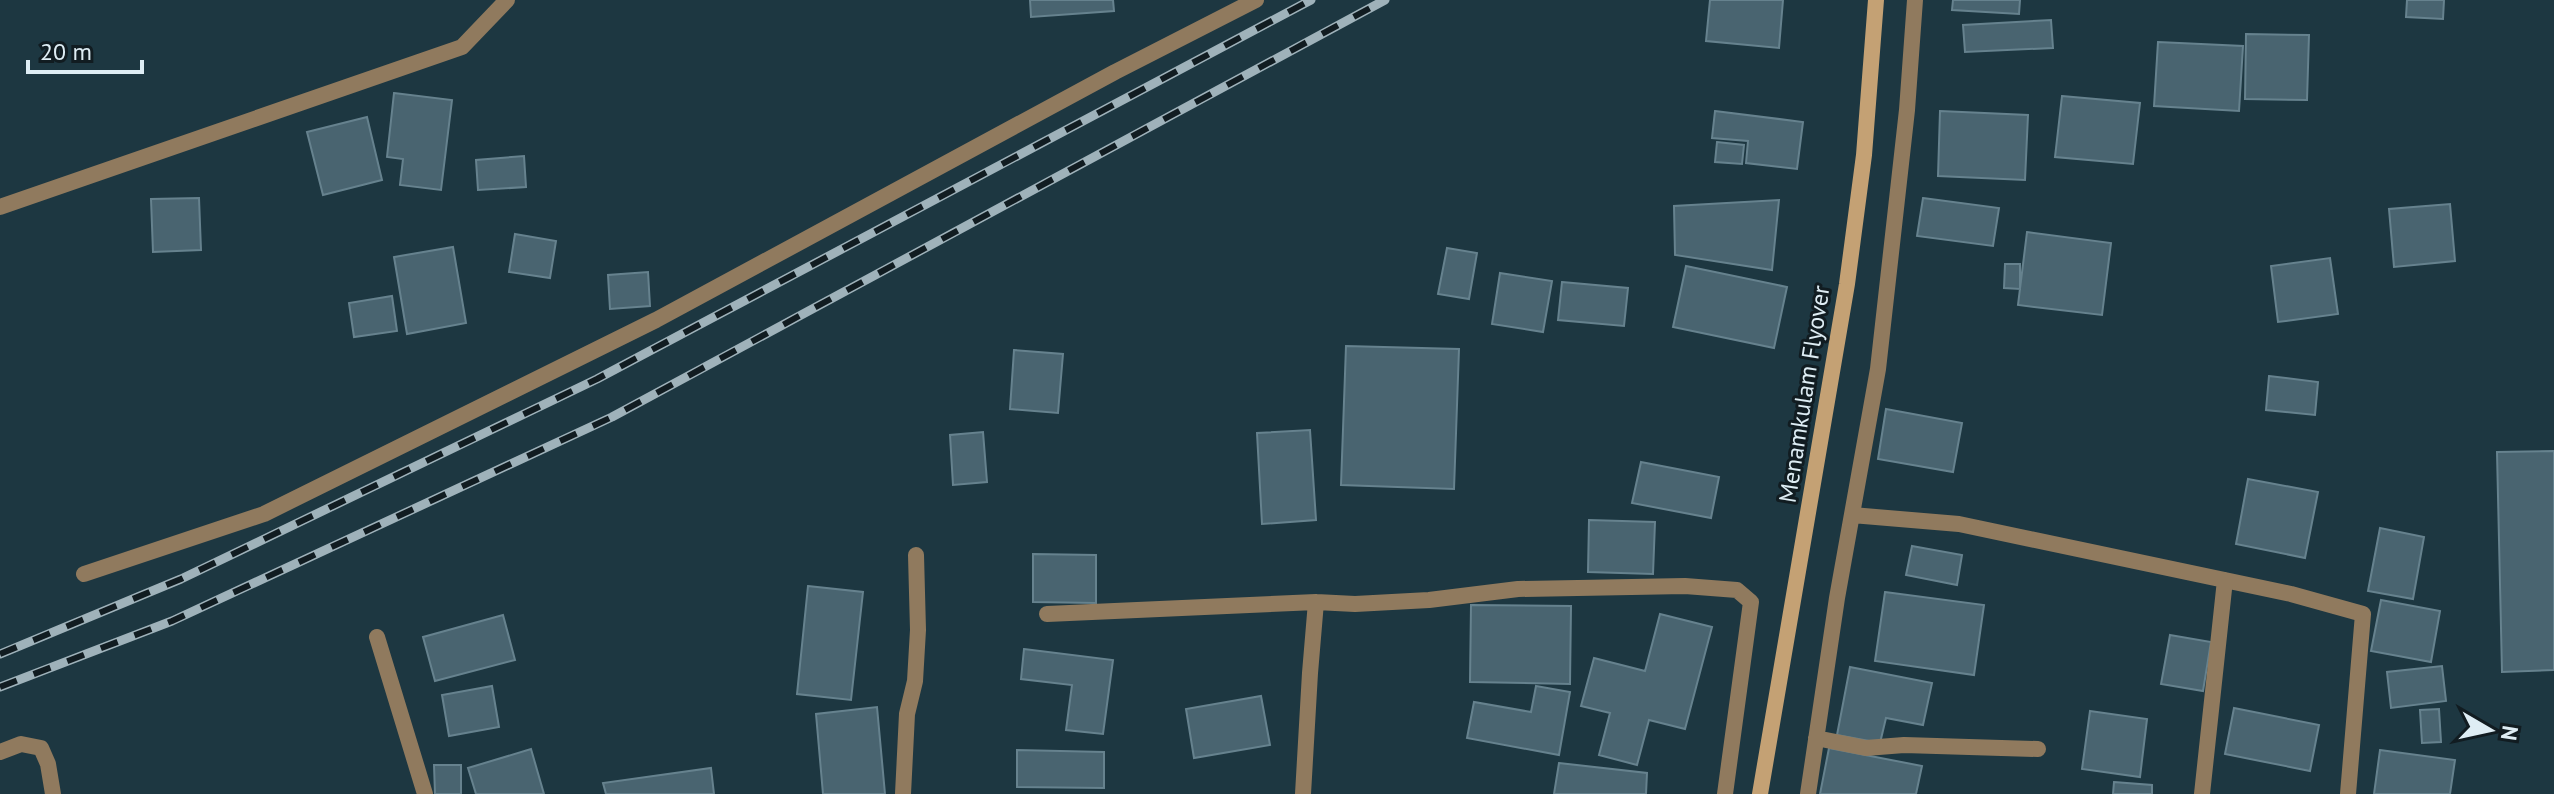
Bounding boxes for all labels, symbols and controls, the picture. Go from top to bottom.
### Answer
scale bar [28,24,142,74]
text: 20 m [40,36,92,67]
street label: Menamkulam Flyover [1772,283,1836,505]
north arrow [2450,690,2530,770]
text: N [2495,724,2525,742]

